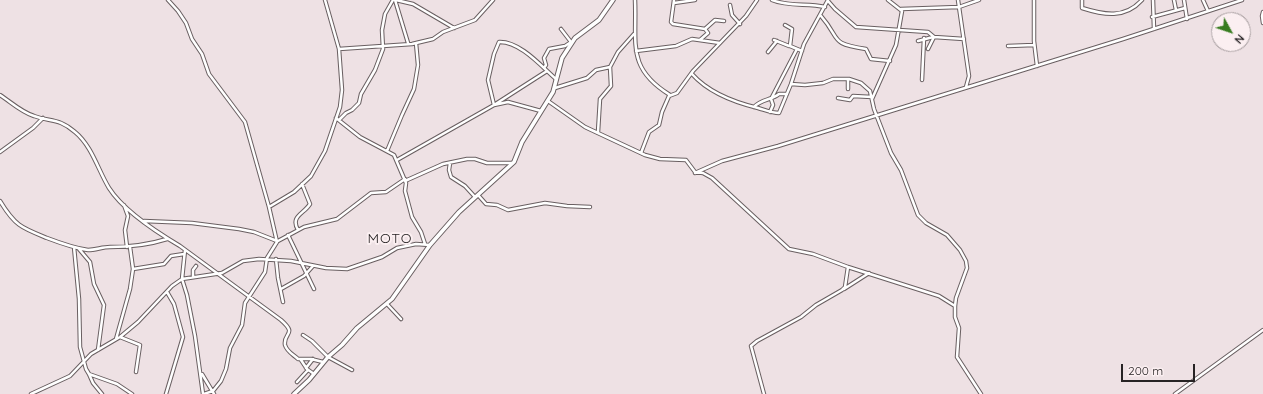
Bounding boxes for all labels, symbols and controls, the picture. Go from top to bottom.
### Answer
north arrow [1211,12,1251,52]
text: N [1231,31,1247,47]
district label: MOTO [368,231,412,247]
scale bar [1123,356,1197,382]
text: 200 m [1128,363,1163,378]

